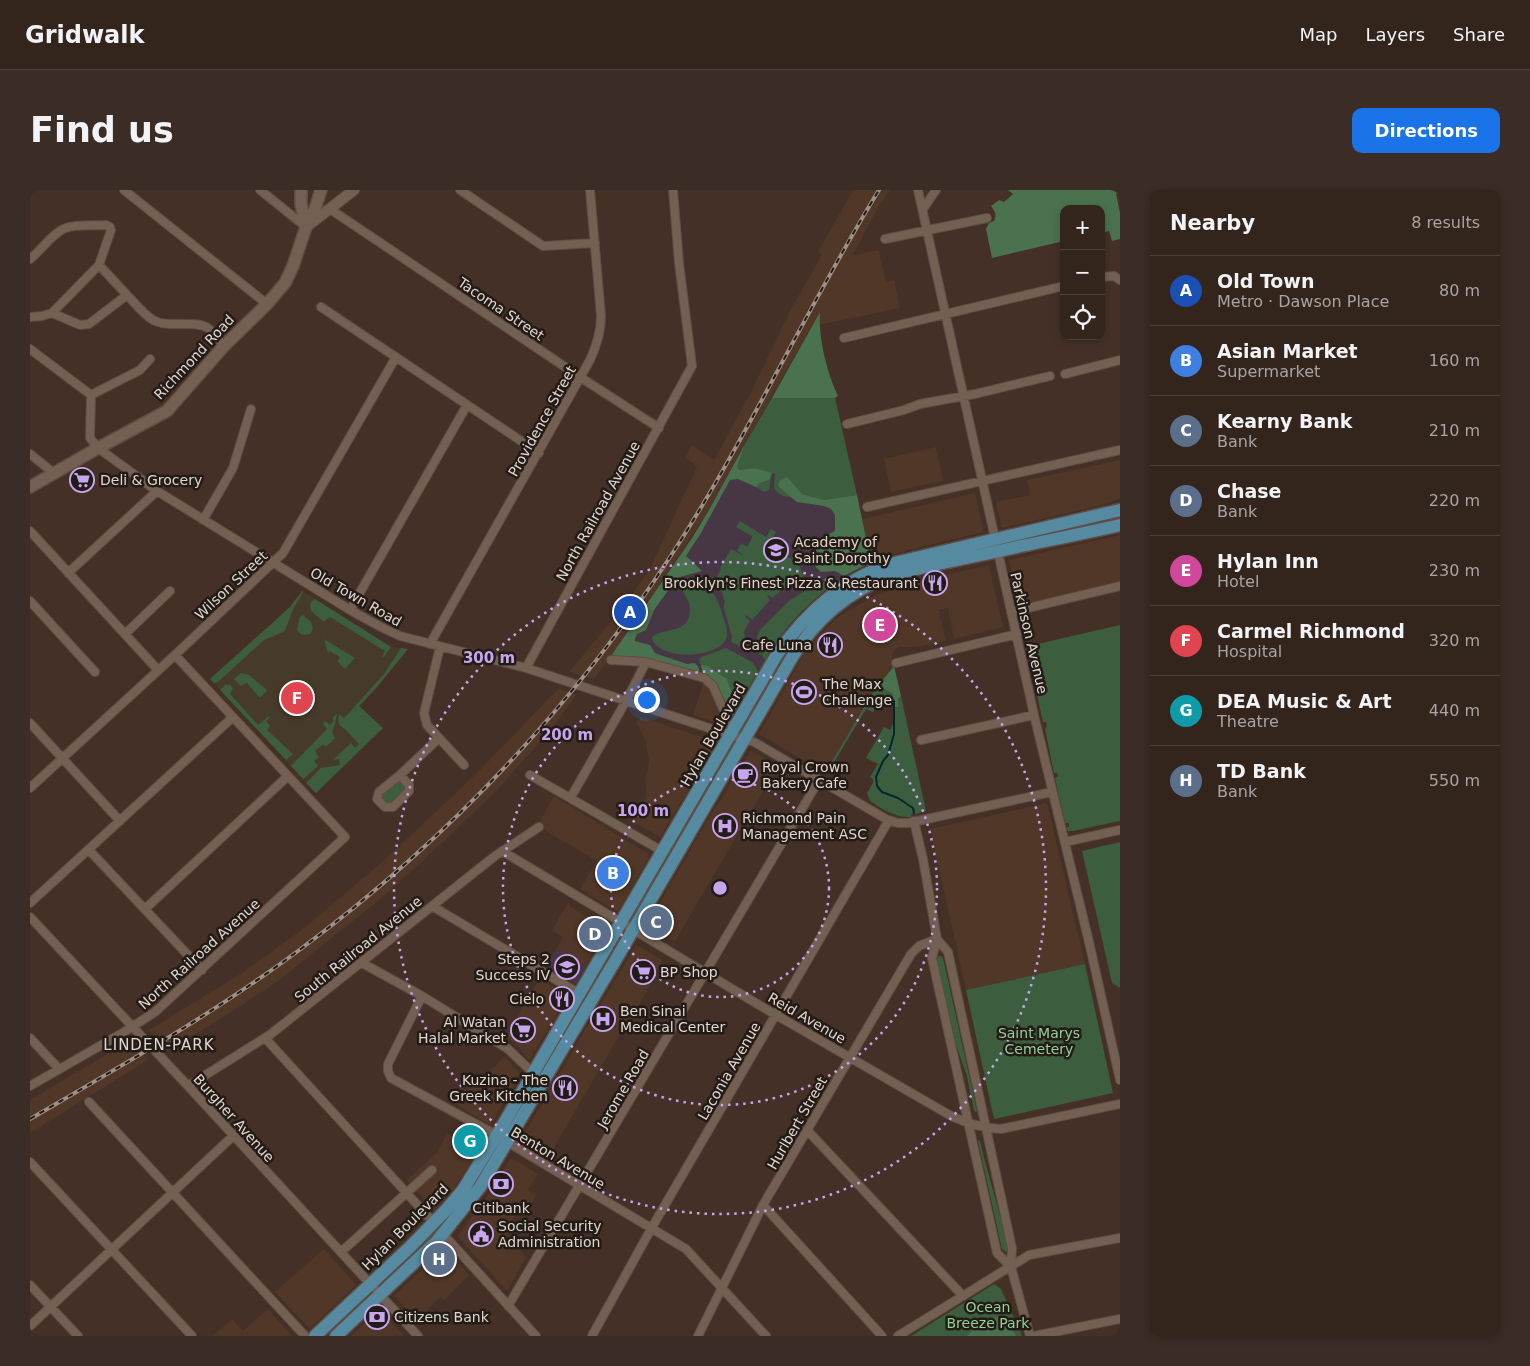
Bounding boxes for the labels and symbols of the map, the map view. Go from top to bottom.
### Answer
street label: Tacoma Street [454,274,547,344]
street label: Richmond Road [151,311,237,403]
street label: Providence Street [505,362,579,479]
street label: North Railroad Avenue [553,438,643,584]
supermarket icon: Deli & Grocery [69,467,95,493]
place label: Deli & Grocery [100,472,202,488]
place label: Academy of Saint Dorothy [794,534,890,566]
school or university icon: Academy of Saint Dorothy [763,537,789,563]
street label: Wilson Street [192,547,271,623]
street label: Old Town Road [307,564,405,630]
restaurant icon: Brooklyn's Finest Pizza & Restaurant [922,570,948,596]
street label: Parkinson Avenue [1007,571,1051,695]
place label: Brooklyn's Finest Pizza & Restaurant [664,575,919,591]
pin: A [614,593,646,631]
pin: E [864,606,896,644]
restaurant icon: Cafe Luna [817,632,843,658]
place label: Cafe Luna [742,637,812,653]
text: 300 m [463,649,515,667]
place label: The Max Challenge [821,676,892,708]
pin: F [281,679,313,717]
sports icon: The Max Challenge [791,679,817,705]
street label: Hylan Boulevard [677,681,749,789]
your location [634,687,660,713]
text: 200 m [541,726,593,744]
place label: Royal Crown Bakery Cafe [762,759,849,791]
cafe icon: Royal Crown Bakery Cafe [732,762,758,788]
text: 100 m [617,802,669,820]
place label: Richmond Pain Management ASC [742,810,867,842]
hospital icon: Richmond Pain Management ASC [712,813,738,839]
pin: B [597,854,629,892]
centre of rings [711,879,729,897]
street label: South Railroad Avenue [291,893,425,1005]
street label: North Railroad Avenue [135,895,263,1013]
pin: C [640,903,672,941]
pin: D [579,915,611,953]
place label: Steps 2 Success IV [475,951,550,983]
school or university icon: Steps 2 Success IV [554,954,580,980]
supermarket icon: BP Shop [630,959,656,985]
place label: BP Shop [660,964,718,980]
restaurant icon: Cielo [549,986,575,1012]
street label: Reid Avenue [765,989,849,1047]
place label: Cielo [509,991,544,1007]
place label: Ben Sinai Medical Center [620,1003,725,1035]
hospital icon: Ben Sinai Medical Center [590,1006,616,1032]
place label: Al Watan Halal Market [418,1014,507,1046]
supermarket icon: Al Watan Halal Market [510,1017,536,1043]
street label: Laconia Avenue [694,1019,764,1123]
park label: Saint Marys Cemetery [998,1025,1080,1057]
district label: LINDEN-PARK [103,1036,215,1054]
street label: Jerome Road [593,1047,652,1132]
street label: Burgher Avenue [190,1071,278,1165]
place label: Kuzina - The Greek Kitchen [449,1072,548,1104]
street label: Hurlbert Street [764,1073,830,1172]
restaurant icon: Kuzina - The Greek Kitchen [552,1075,578,1101]
pin: G [454,1122,486,1160]
street label: Benton Avenue [508,1124,608,1192]
bank icon: Citibank [488,1171,514,1197]
street label: Hylan Boulevard [358,1180,452,1274]
place label: Citibank [472,1200,531,1216]
place label: Social Security Administration [498,1218,601,1250]
public building icon: Social Security Administration [468,1221,494,1247]
pin: H [423,1240,455,1278]
park label: Ocean Breeze Park [947,1299,1030,1331]
bank icon: Citizens Bank [364,1304,390,1330]
place label: Citizens Bank [394,1309,490,1325]

